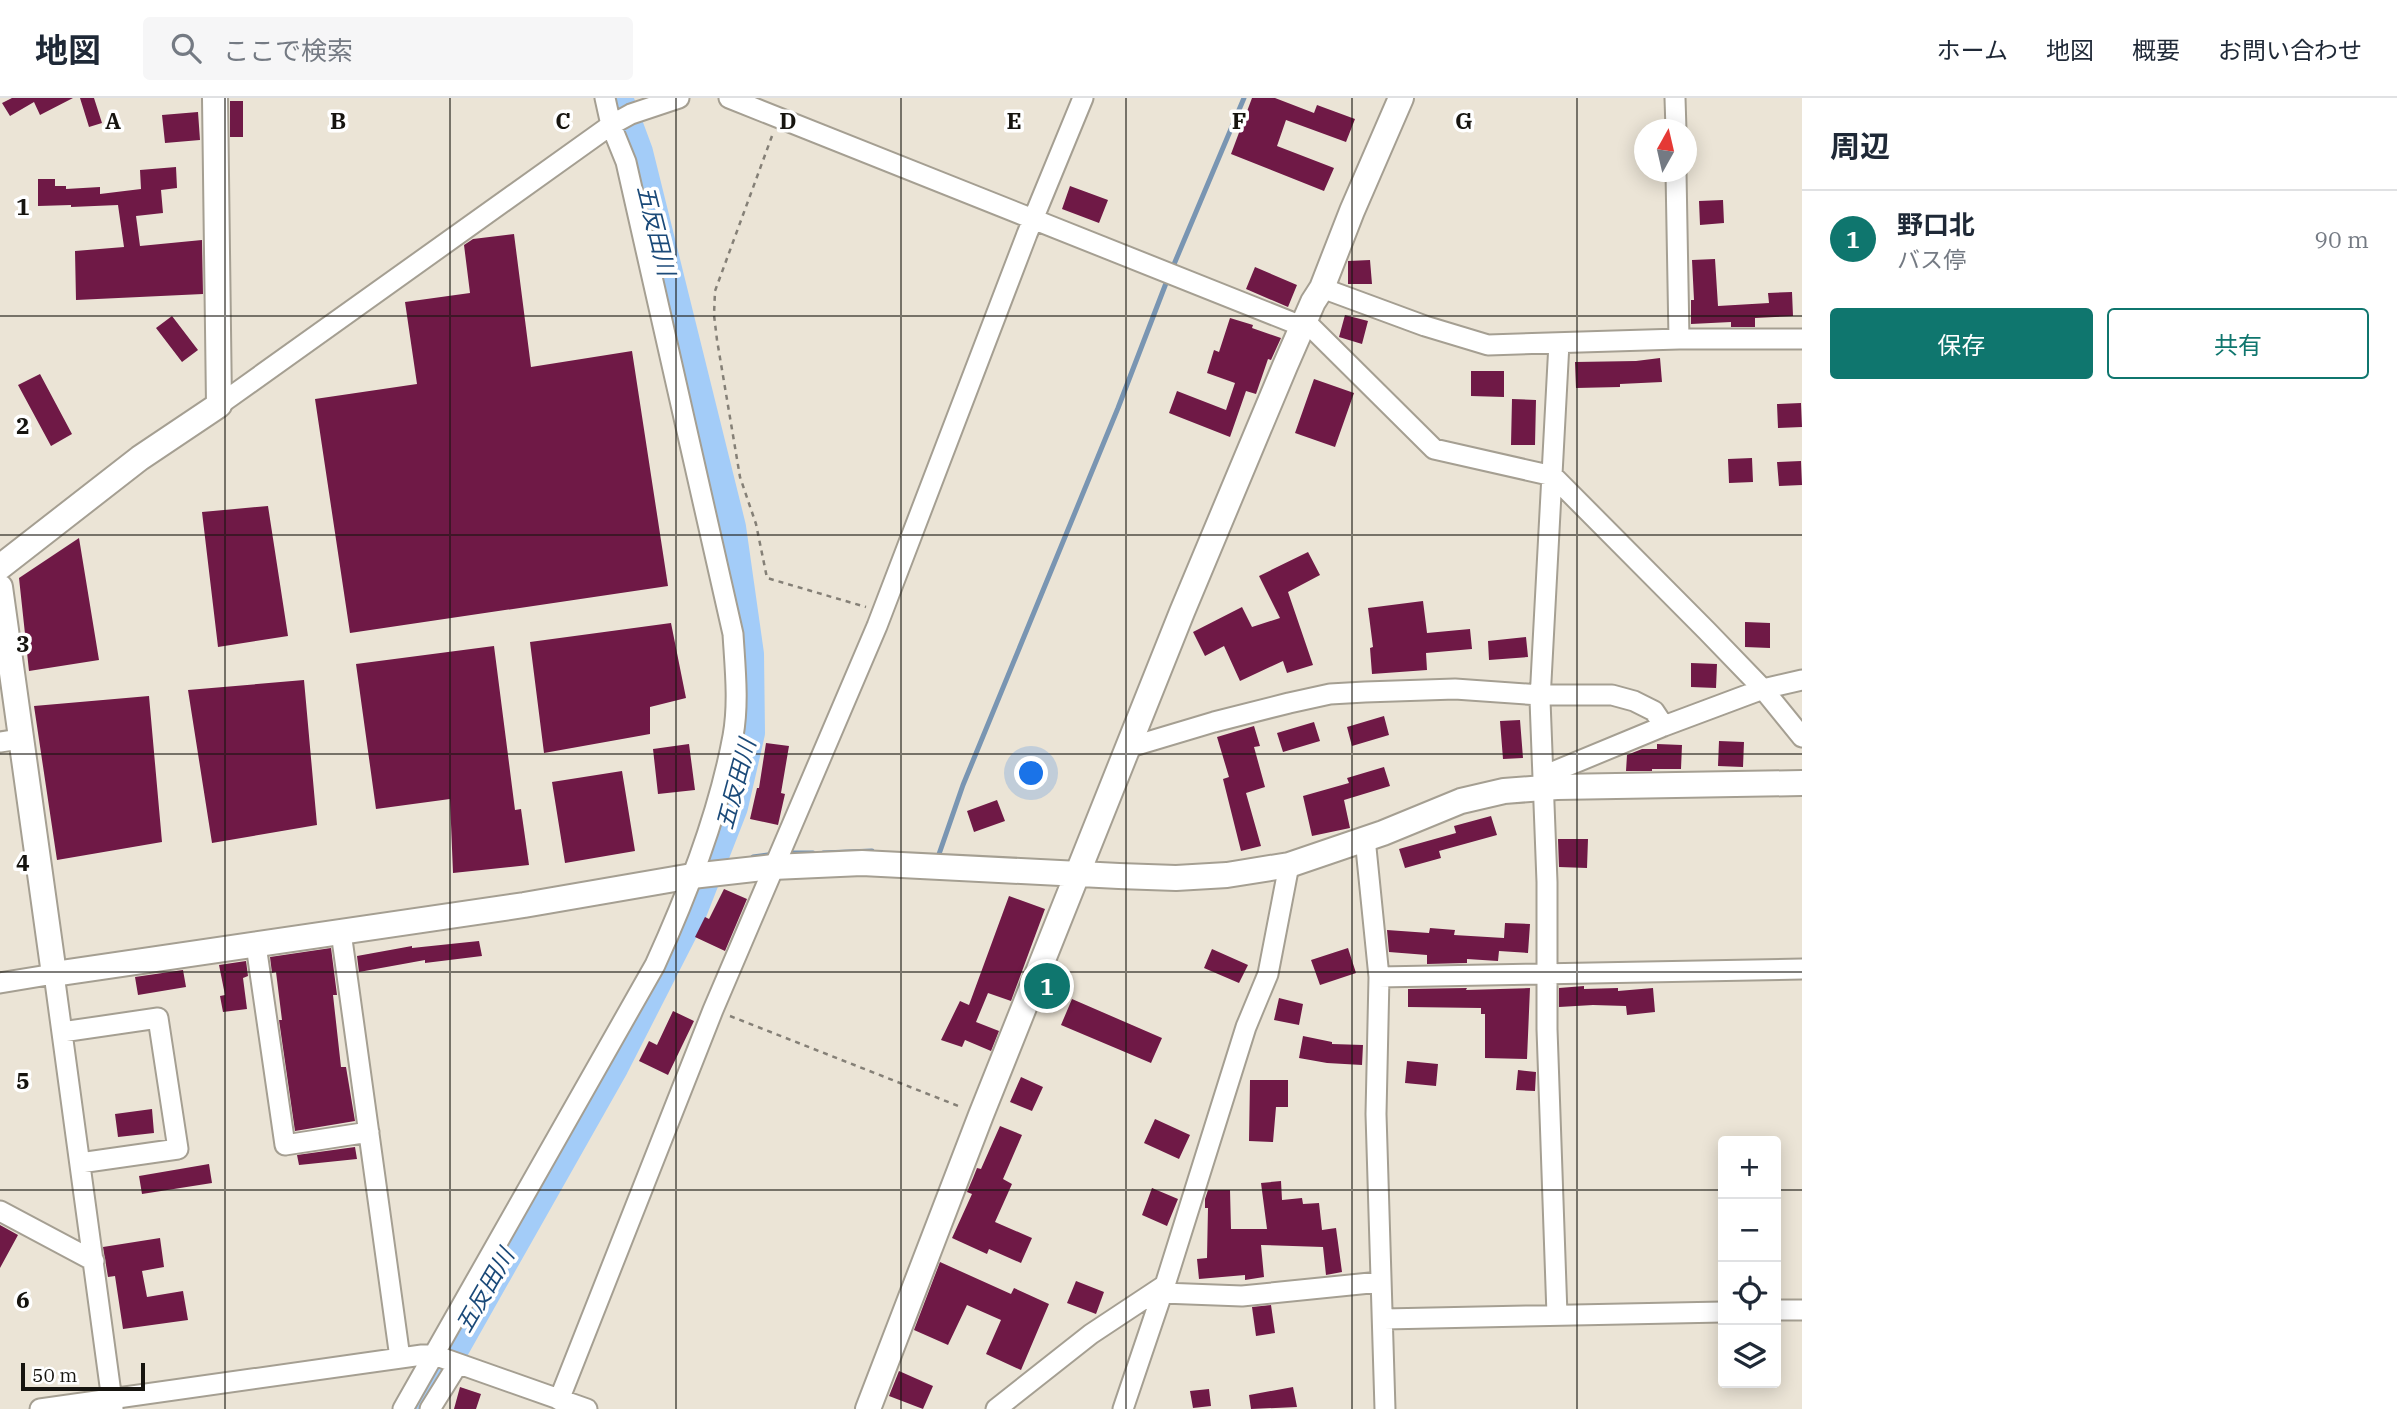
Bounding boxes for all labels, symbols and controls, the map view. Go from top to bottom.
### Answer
search box [143,17,633,80]
text: 地図 [35,28,101,71]
icon: search [167,29,205,67]
text: ここで検索 [223,33,353,67]
text: ホーム [1937,34,2008,66]
text: 地図 [2046,34,2094,66]
text: 概要 [2132,34,2180,66]
text: お問い合わせ [2218,34,2362,66]
text: A [105,105,121,135]
text: B [330,105,346,135]
text: C [555,105,571,135]
text: D [779,105,797,135]
text: E [1006,105,1022,135]
text: F [1232,105,1246,135]
text: G [1455,105,1473,135]
north arrow [1634,119,1697,182]
text: 周辺 [1830,126,1890,165]
water label: 五反田川 [631,182,683,281]
text: 1 [16,191,30,221]
text: 野口北 [1897,207,1975,241]
text: 1 [1846,224,1860,254]
text: 90 m [2314,224,2369,254]
text: バス停 [1897,244,1966,274]
button: 保存 [1830,308,2093,379]
button: 共有 [2107,308,2369,379]
text: 2 [16,410,30,440]
text: 3 [16,628,30,658]
water label: 五反田川 [709,733,762,832]
your location [1014,756,1048,790]
text: 4 [16,847,30,877]
pin: 1 [1024,960,1070,1012]
text: 5 [16,1065,30,1095]
map controls [1718,1136,1781,1388]
button: + [1718,1136,1781,1199]
button: − [1718,1199,1781,1262]
water label: 五反田川 [448,1240,521,1337]
button: locate [1718,1262,1781,1325]
text: 6 [16,1284,30,1314]
button: layers [1718,1325,1781,1388]
scale bar [21,1360,145,1392]
text: 50 m [32,1363,77,1387]

